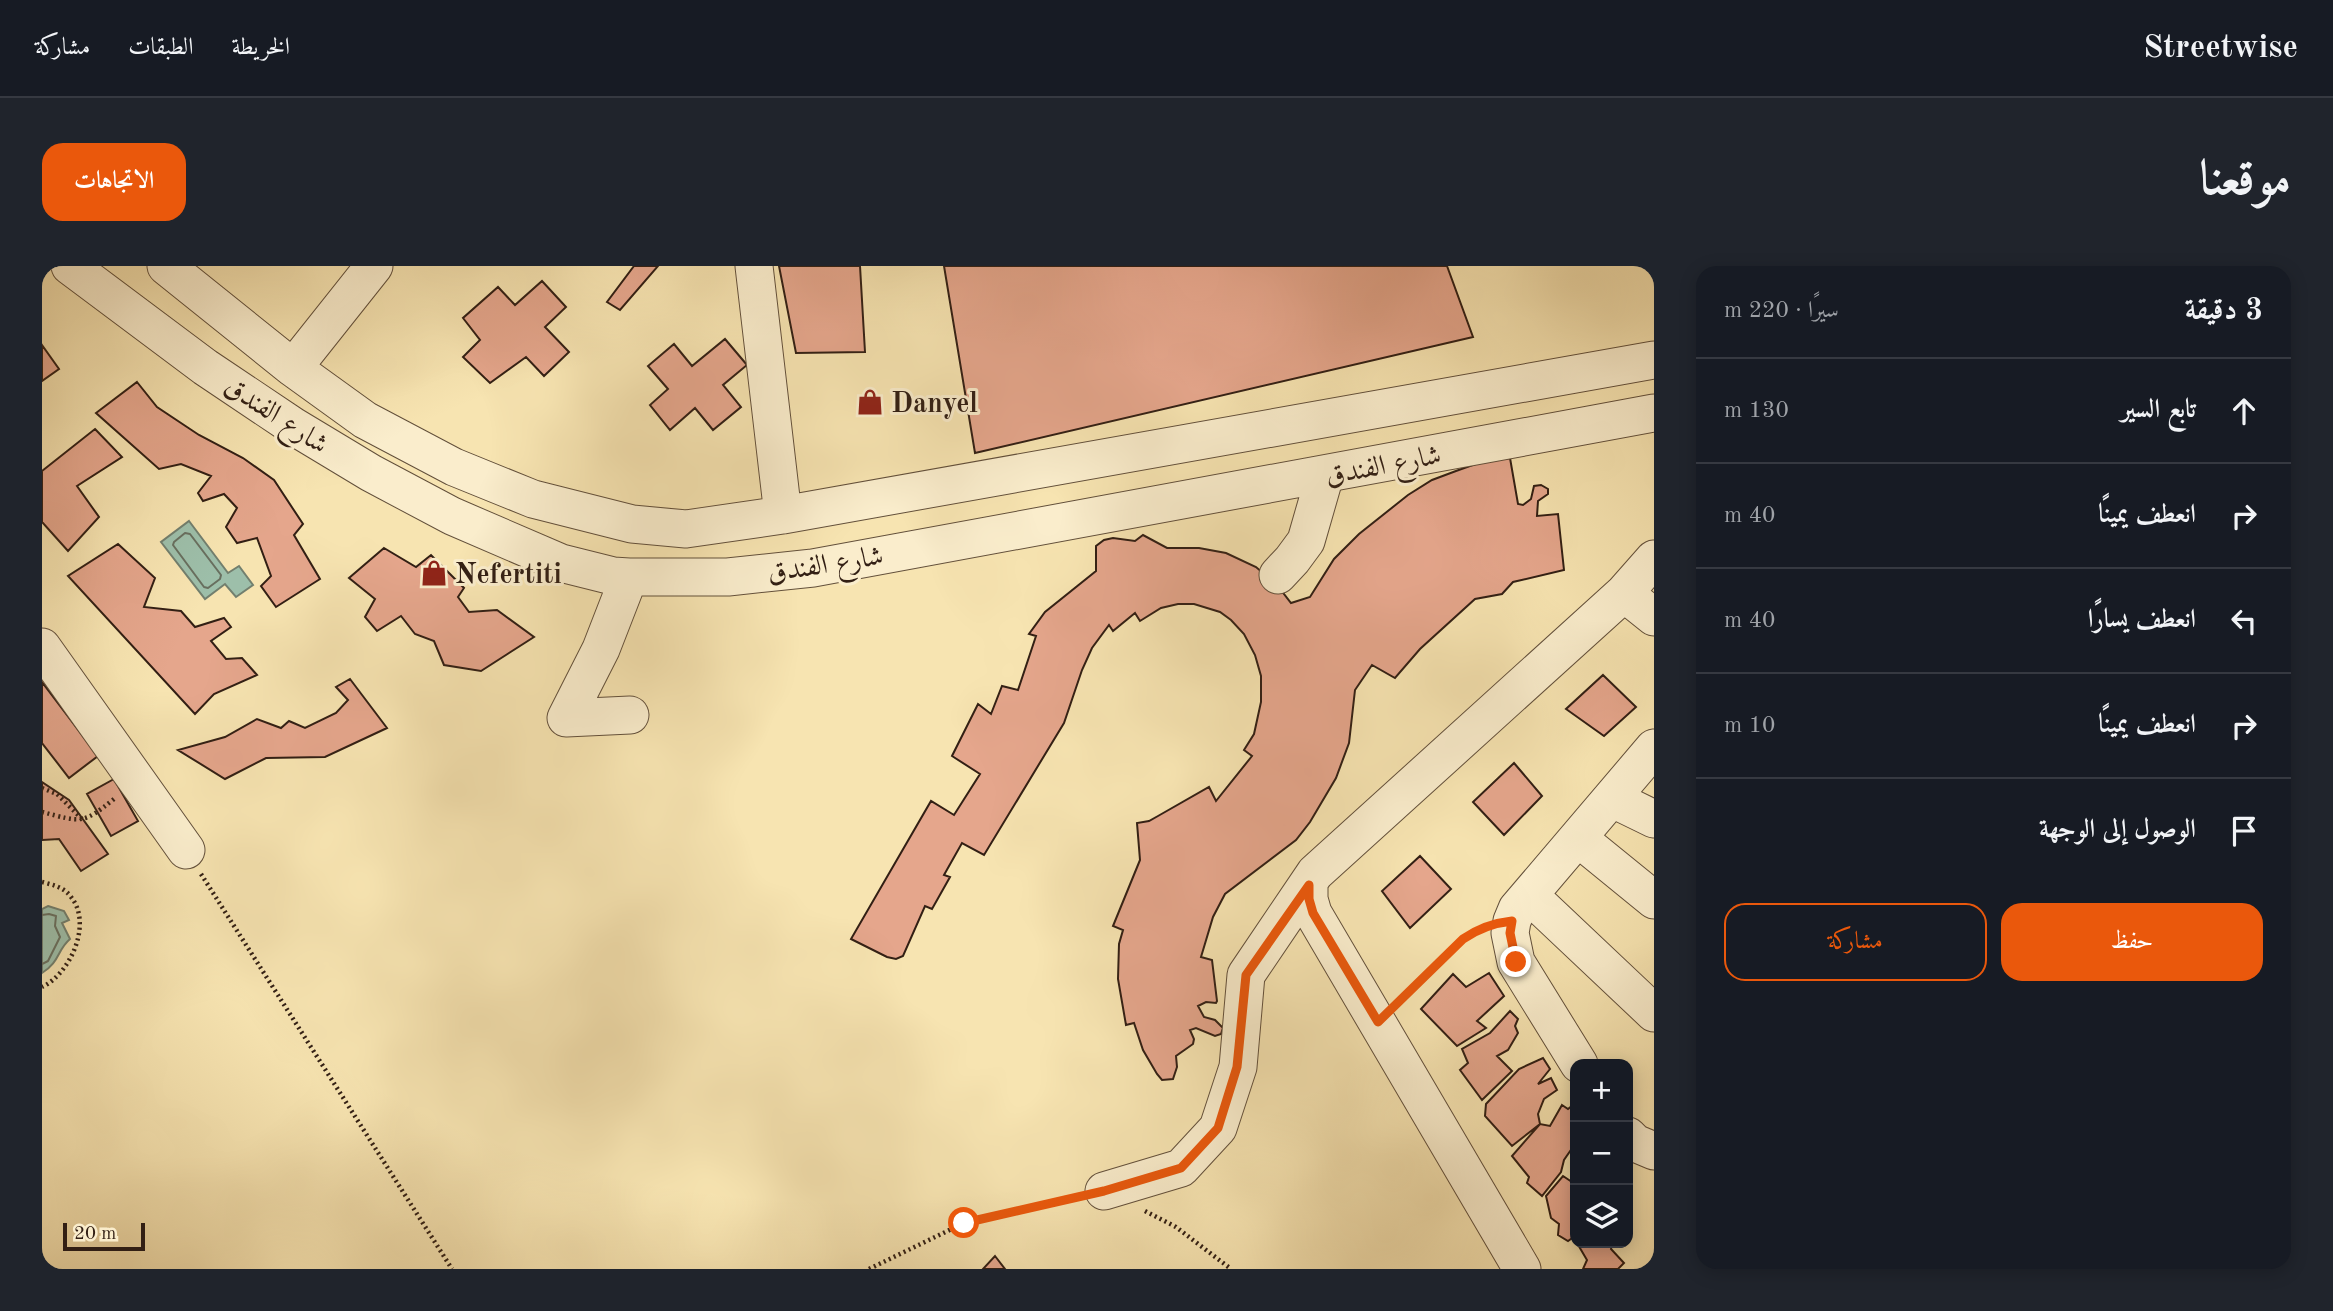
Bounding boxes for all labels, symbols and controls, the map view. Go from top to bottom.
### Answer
text: Streetwise [2143,32,2298,65]
text: مشاركة [35,36,90,60]
text: الطبقات [128,36,194,60]
text: الخريطة [232,36,290,60]
button: الاتجاهات [42,143,186,221]
text: موقعنا [2199,157,2291,206]
text: 3 دقيقة [2185,296,2263,326]
text: سيرًا · 220 m [1724,299,1839,322]
street label: شارع الفندق [215,373,332,466]
shop icon: Danyel [855,387,885,417]
place label: Danyel [891,391,978,419]
icon: ahead [2225,392,2263,430]
text: تابع السير [2121,397,2196,423]
text: 130 m [1724,399,1789,422]
street label: شارع الفندق [1323,442,1445,499]
icon: right [2225,497,2263,535]
text: انعطف يمينًا [2098,502,2196,528]
text: 40 m [1724,504,1775,527]
street label: شارع الفندق [765,543,887,596]
shop icon: Nefertiti [419,558,449,588]
place label: Nefertiti [455,562,562,590]
icon: left [2225,602,2263,640]
text: انعطف يسارًا [2088,607,2196,633]
text: 40 m [1724,609,1775,632]
icon: right [2225,707,2263,745]
text: انعطف يمينًا [2098,712,2196,738]
text: 10 m [1724,714,1775,737]
icon: arrive [2225,812,2263,850]
text: الوصول إلى الوجهة [2039,817,2196,843]
button: مشاركة [1724,903,1987,981]
button: حفظ [2001,903,2263,981]
route end [1500,946,1531,977]
map controls [1570,1059,1633,1248]
button: + [1570,1059,1633,1122]
button: − [1570,1122,1633,1185]
button: layers [1570,1185,1633,1248]
route start [948,1207,979,1238]
scale bar [63,1220,145,1252]
text: 20 m [74,1225,116,1244]

